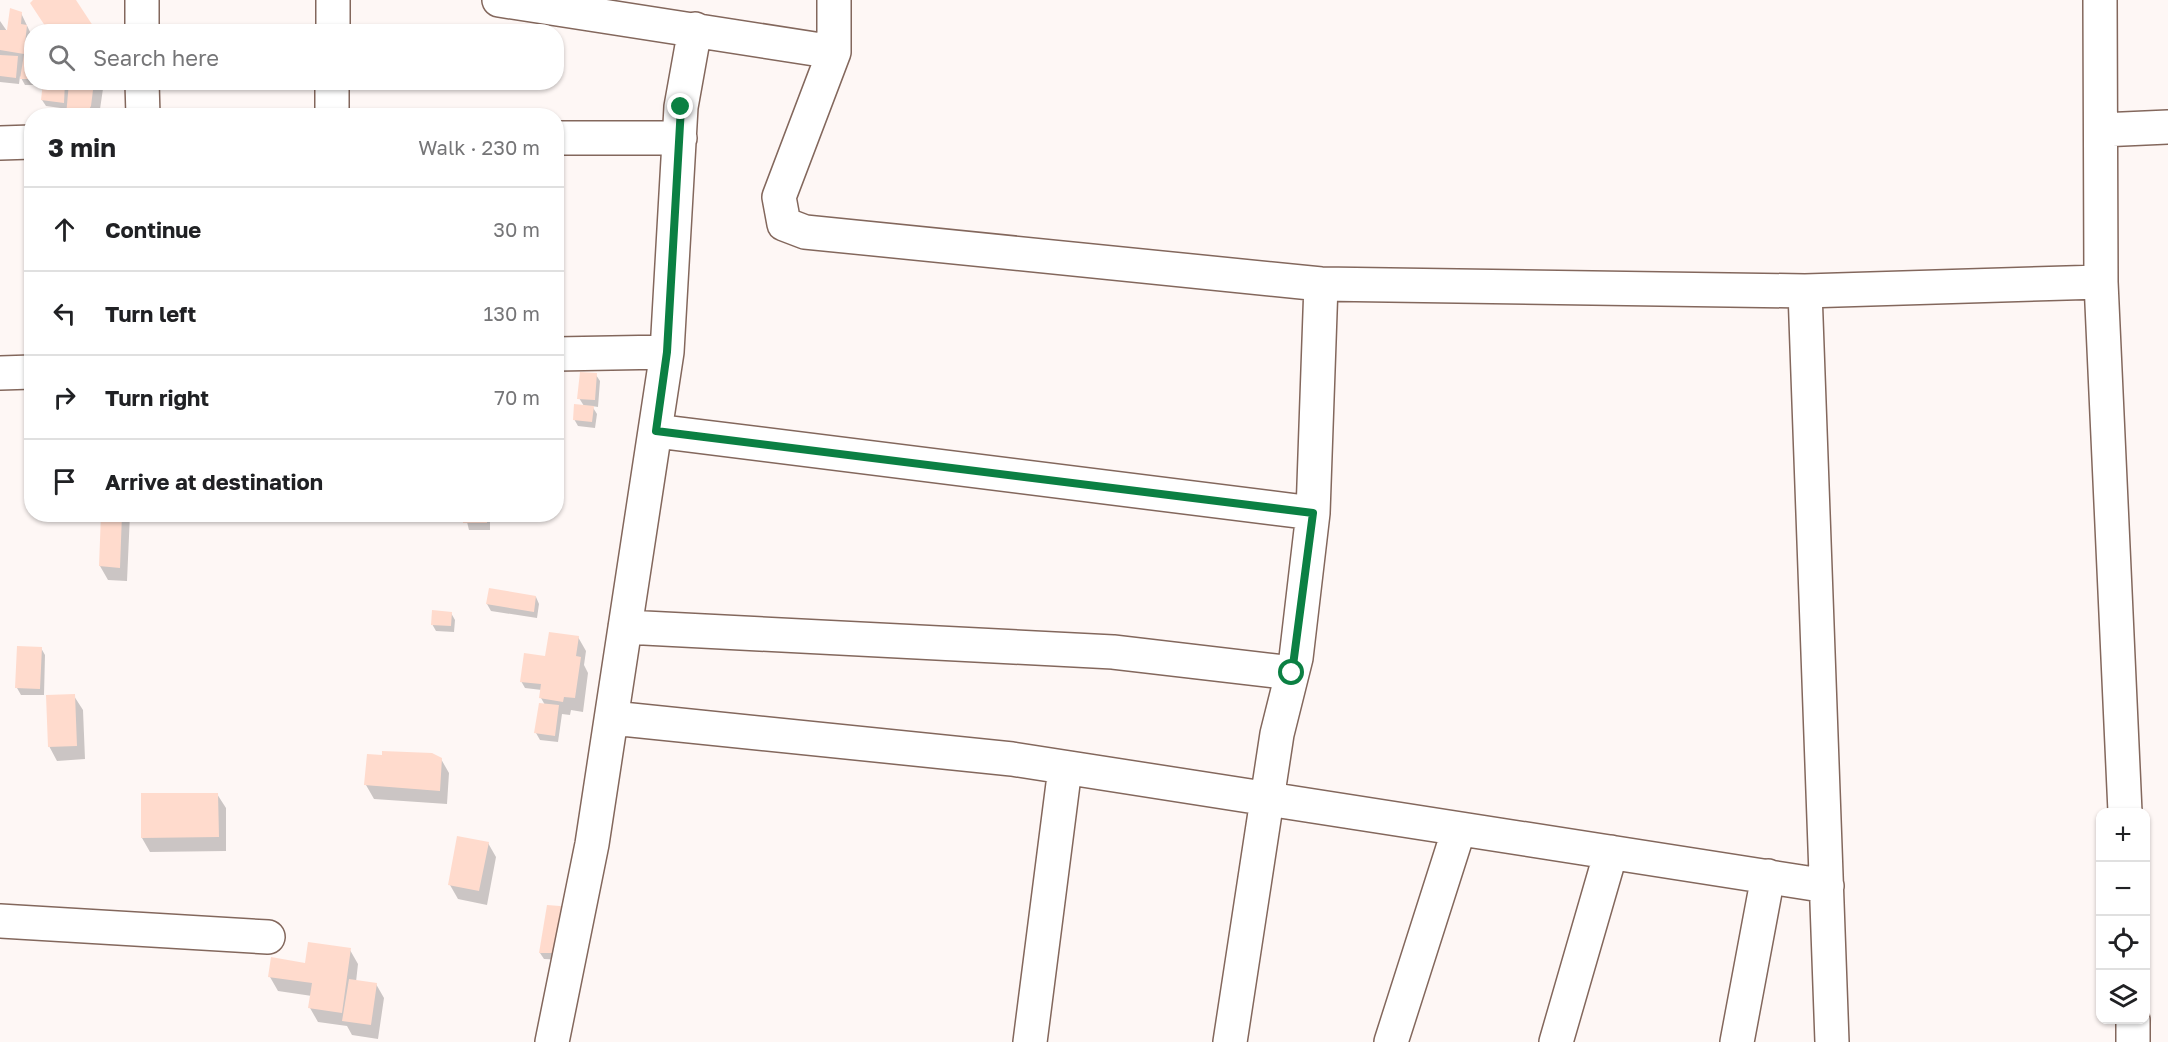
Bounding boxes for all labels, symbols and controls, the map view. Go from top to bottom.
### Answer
search box [24,24,564,90]
icon: search [45,41,78,74]
text: Search here [93,44,219,71]
route end [667,93,693,119]
text: 3 min [48,132,116,163]
text: Walk · 230 m [418,135,540,159]
icon: ahead [48,213,81,246]
text: Continue [105,216,201,243]
text: 30 m [493,217,540,241]
icon: left [48,297,81,330]
text: Turn left [105,300,196,327]
text: 130 m [484,301,540,325]
icon: right [48,381,81,414]
text: Turn right [105,384,209,411]
text: 70 m [494,385,540,409]
icon: arrive [48,465,81,498]
text: Arrive at destination [105,468,323,495]
route start [1278,659,1304,685]
map controls [2096,808,2150,1024]
button: + [2096,808,2150,862]
button: − [2096,862,2150,916]
button: locate [2096,916,2150,970]
button: layers [2096,970,2150,1024]

